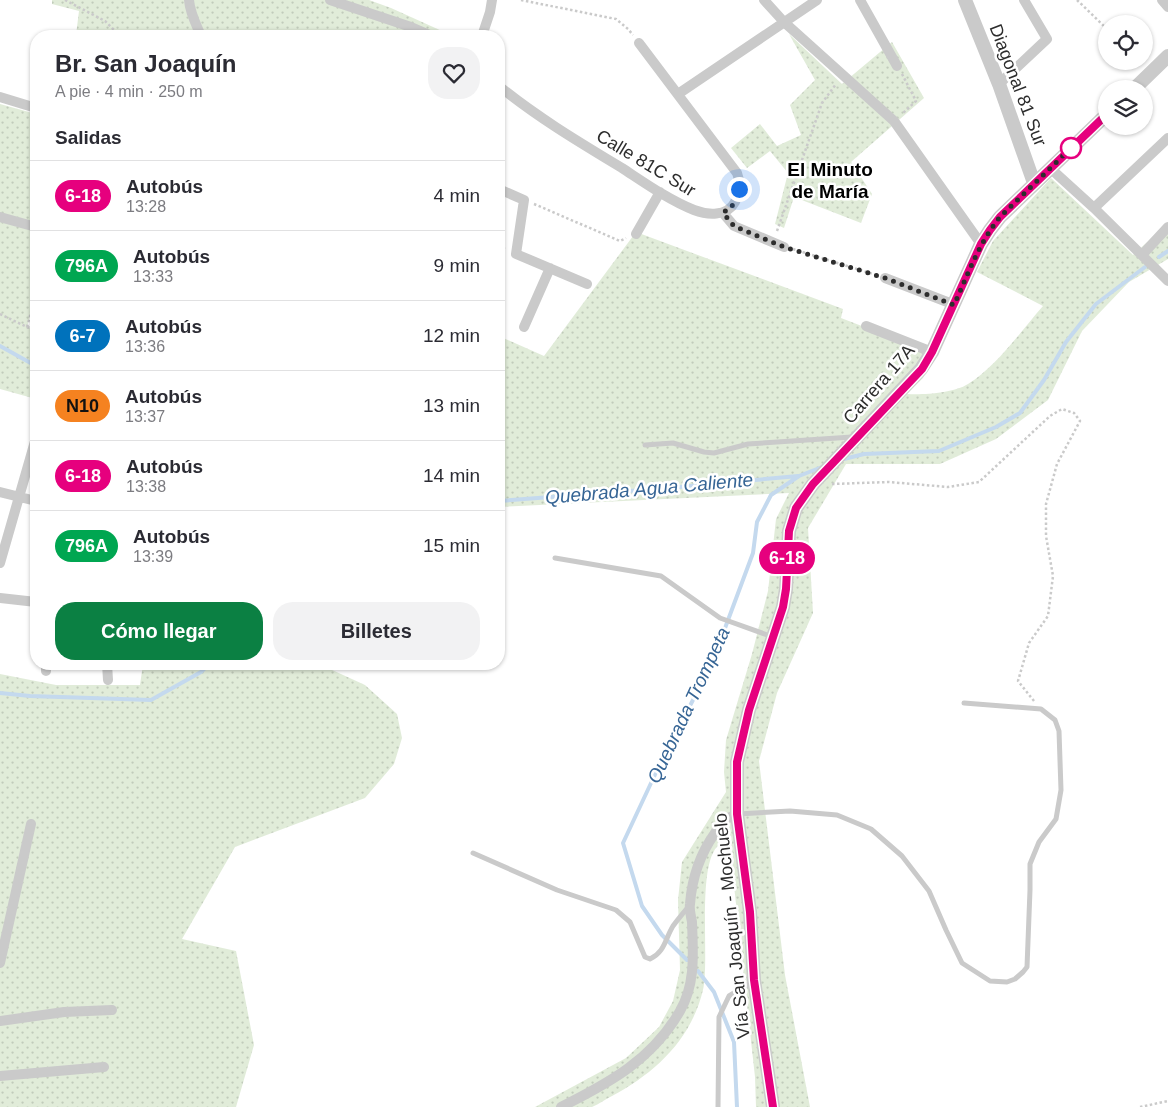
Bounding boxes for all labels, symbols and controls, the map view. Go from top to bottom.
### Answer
map controls [1098,15,1153,135]
button: locate [1098,15,1153,70]
street label: Diagonal 81 Sur [986,21,1050,149]
button: heart [428,47,480,99]
text: Br. San Joaquín [55,50,236,77]
button: layers [1098,80,1153,135]
text: A pie · 4 min · 250 m [55,83,203,100]
street label: Calle 81C Sur [593,126,699,200]
text: Salidas [55,127,122,148]
unlabelled marker [1060,137,1082,159]
district label: El Minuto de María [787,159,873,202]
text: Autobús [126,176,203,197]
your location [727,177,752,202]
text: 4 min [434,185,480,206]
text: 6-18 [65,186,101,206]
text: 13:28 [126,198,166,215]
text: Autobús [133,246,210,267]
text: 9 min [434,255,480,276]
text: 796A [65,256,108,276]
text: 13:33 [133,268,173,285]
text: Autobús [125,316,202,337]
text: 12 min [423,325,480,346]
text: 6-7 [69,326,96,346]
text: 13:36 [125,338,165,355]
street label: Carrera 17A [839,340,919,428]
text: Autobús [125,386,202,407]
text: 13 min [423,395,480,416]
text: N10 [66,396,99,416]
text: 13:37 [125,408,165,425]
text: Autobús [126,456,203,477]
text: 14 min [423,465,480,486]
text: 6-18 [65,466,101,486]
water label: Quebrada Agua Caliente [544,469,754,508]
text: 13:38 [126,478,166,495]
text: Autobús [133,526,210,547]
text: 15 min [423,535,480,556]
text: 796A [65,536,108,556]
line badge: 6-18 [752,542,822,574]
text: 13:39 [133,548,173,565]
text: 6-18 [769,548,805,568]
button: Cómo llegar [55,602,263,660]
button: Billetes [273,602,480,660]
water label: Quebrada Trompeta [643,624,734,787]
street label: Vía San Joaquín - Mochuelo [710,812,754,1040]

